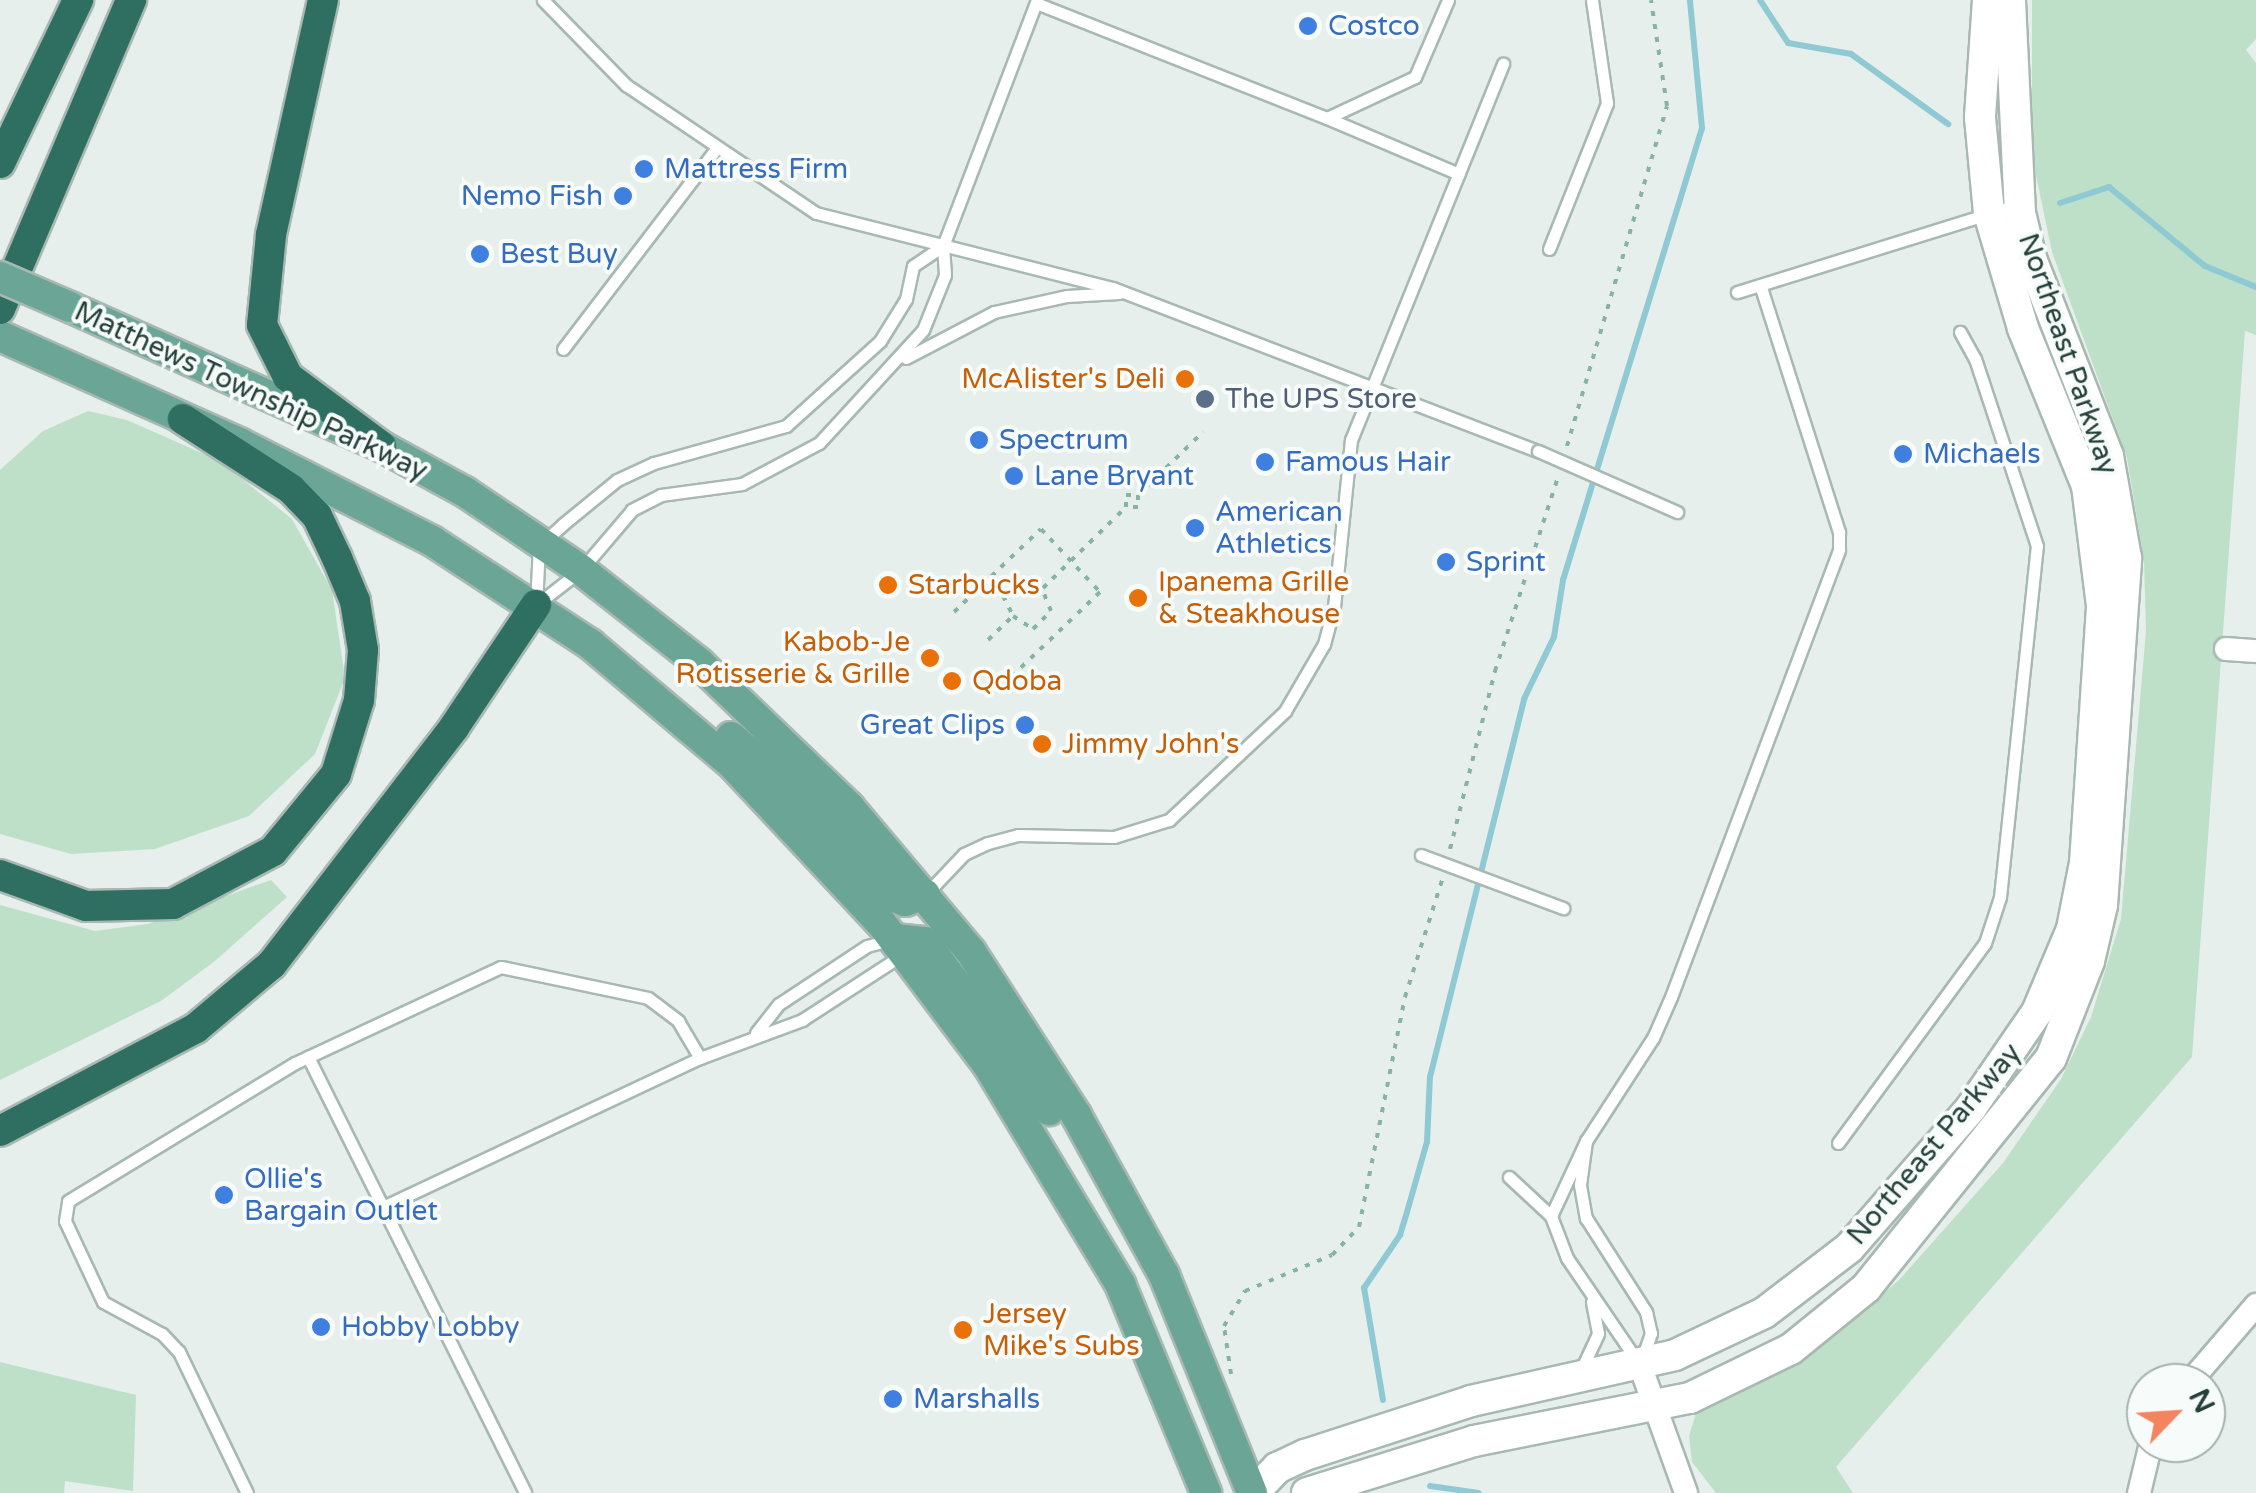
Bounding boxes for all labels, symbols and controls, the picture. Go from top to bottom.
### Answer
place label: Costco [1328,9,1420,43]
marker: Costco [1297,15,1319,37]
place label: Mattress Firm [664,152,848,186]
marker: Mattress Firm [633,158,655,180]
place label: Nemo Fish [461,179,603,213]
marker: Nemo Fish [612,185,634,207]
street label: Northeast Parkway [2011,229,2125,479]
place label: Best Buy [500,237,618,271]
marker: Best Buy [469,243,491,265]
street label: Matthews Township Parkway [69,294,433,488]
place label: McAlister's Deli [961,362,1165,396]
marker: McAlister's Deli [1174,368,1196,390]
place label: The UPS Store [1225,382,1417,416]
marker: The UPS Store [1194,388,1216,410]
place label: Spectrum [999,423,1129,457]
marker: Spectrum [968,429,990,451]
place label: Michaels [1923,437,2041,471]
marker: Michaels [1892,443,1914,465]
place label: Famous Hair [1285,445,1451,479]
marker: Famous Hair [1254,451,1276,473]
place label: Lane Bryant [1034,459,1194,493]
marker: Lane Bryant [1003,465,1025,487]
place label: American Athletics [1215,495,1343,561]
marker: American Athletics [1184,517,1206,539]
place label: Sprint [1466,545,1546,579]
marker: Sprint [1435,551,1457,573]
place label: Ipanema Grille & Steakhouse [1158,565,1349,631]
place label: Starbucks [908,568,1040,602]
marker: Starbucks [877,574,899,596]
marker: Ipanema Grille & Steakhouse [1127,587,1149,609]
place label: Kabob-Je Rotisserie & Grille [675,625,910,691]
marker: Kabob-Je Rotisserie & Grille [919,647,941,669]
place label: Qdoba [972,664,1062,698]
marker: Qdoba [941,670,963,692]
place label: Great Clips [860,708,1005,742]
marker: Great Clips [1014,714,1036,736]
place label: Jimmy John's [1062,727,1239,761]
marker: Jimmy John's [1031,733,1053,755]
street label: Northeast Parkway [1840,1036,2028,1252]
place label: Ollie's Bargain Outlet [244,1162,438,1228]
marker: Ollie's Bargain Outlet [213,1184,235,1206]
place label: Jersey Mike's Subs [983,1297,1140,1363]
place label: Hobby Lobby [341,1310,520,1344]
marker: Hobby Lobby [310,1316,332,1338]
marker: Jersey Mike's Subs [952,1319,974,1341]
north arrow [2126,1363,2226,1463]
place label: Marshalls [913,1382,1040,1416]
text: N [2181,1384,2222,1419]
marker: Marshalls [882,1388,904,1410]

